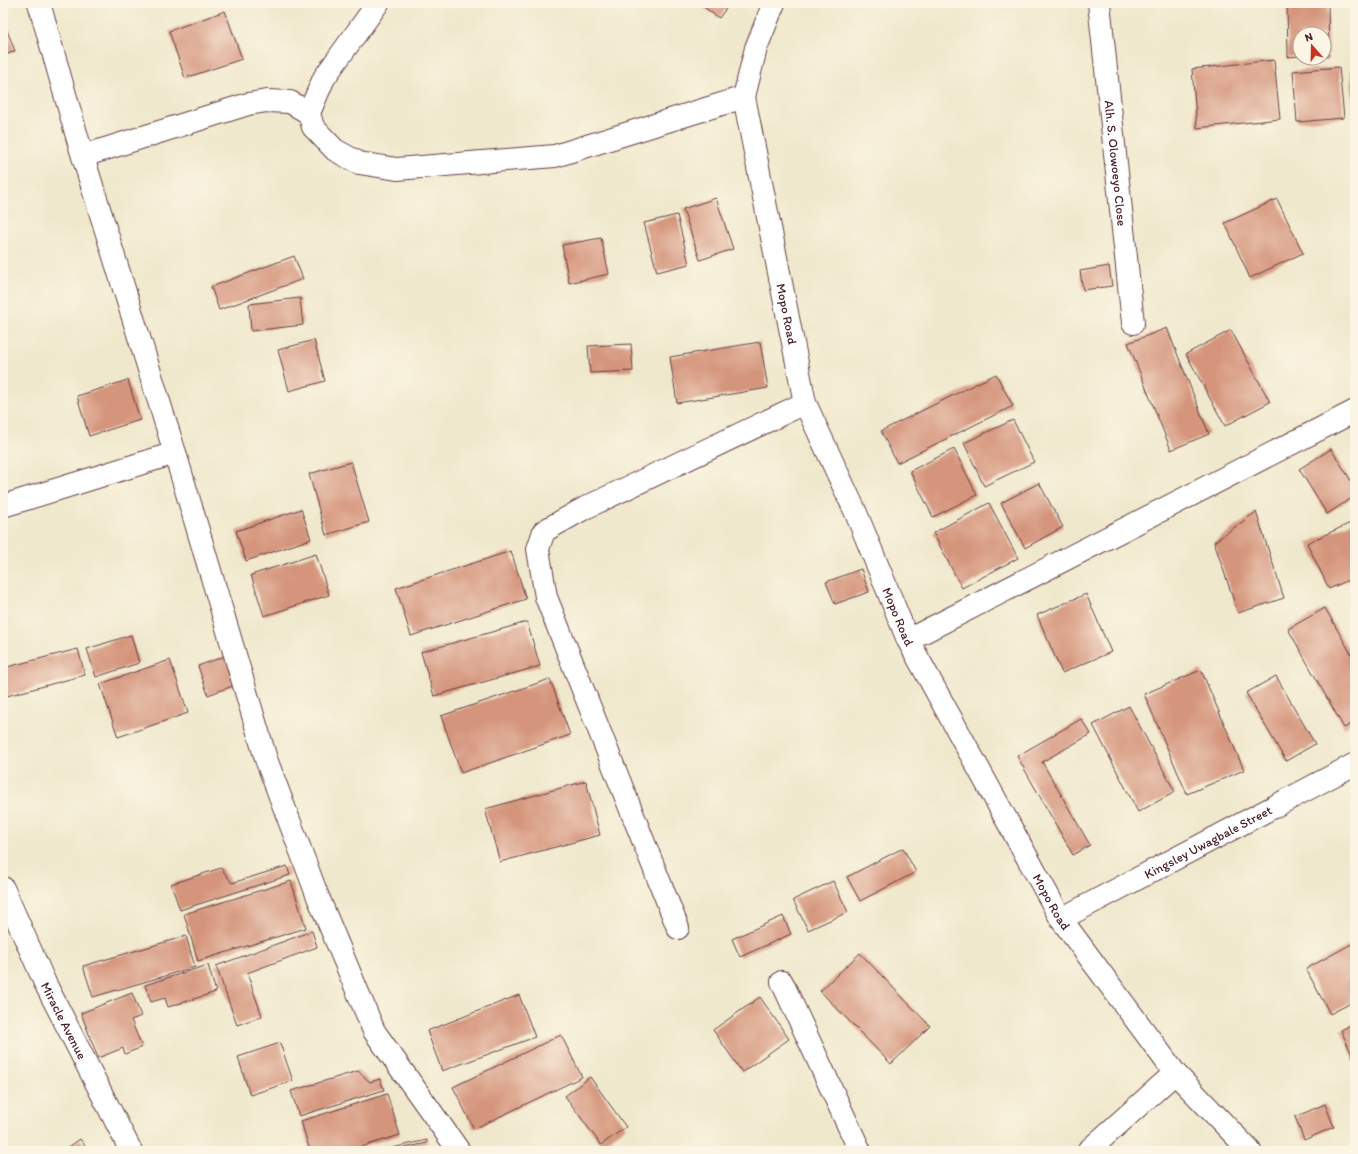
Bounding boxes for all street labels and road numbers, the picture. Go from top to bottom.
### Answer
street label: Alh. S. Olowoeyo Close [1101,100,1130,227]
street label: Mopo Road [773,282,800,346]
street label: Mopo Road [879,585,917,649]
street label: Kingsley Uwagbale Street [1142,802,1275,882]
street label: Mopo Road [1030,871,1073,933]
street label: Miracle Avenue [38,980,90,1062]

